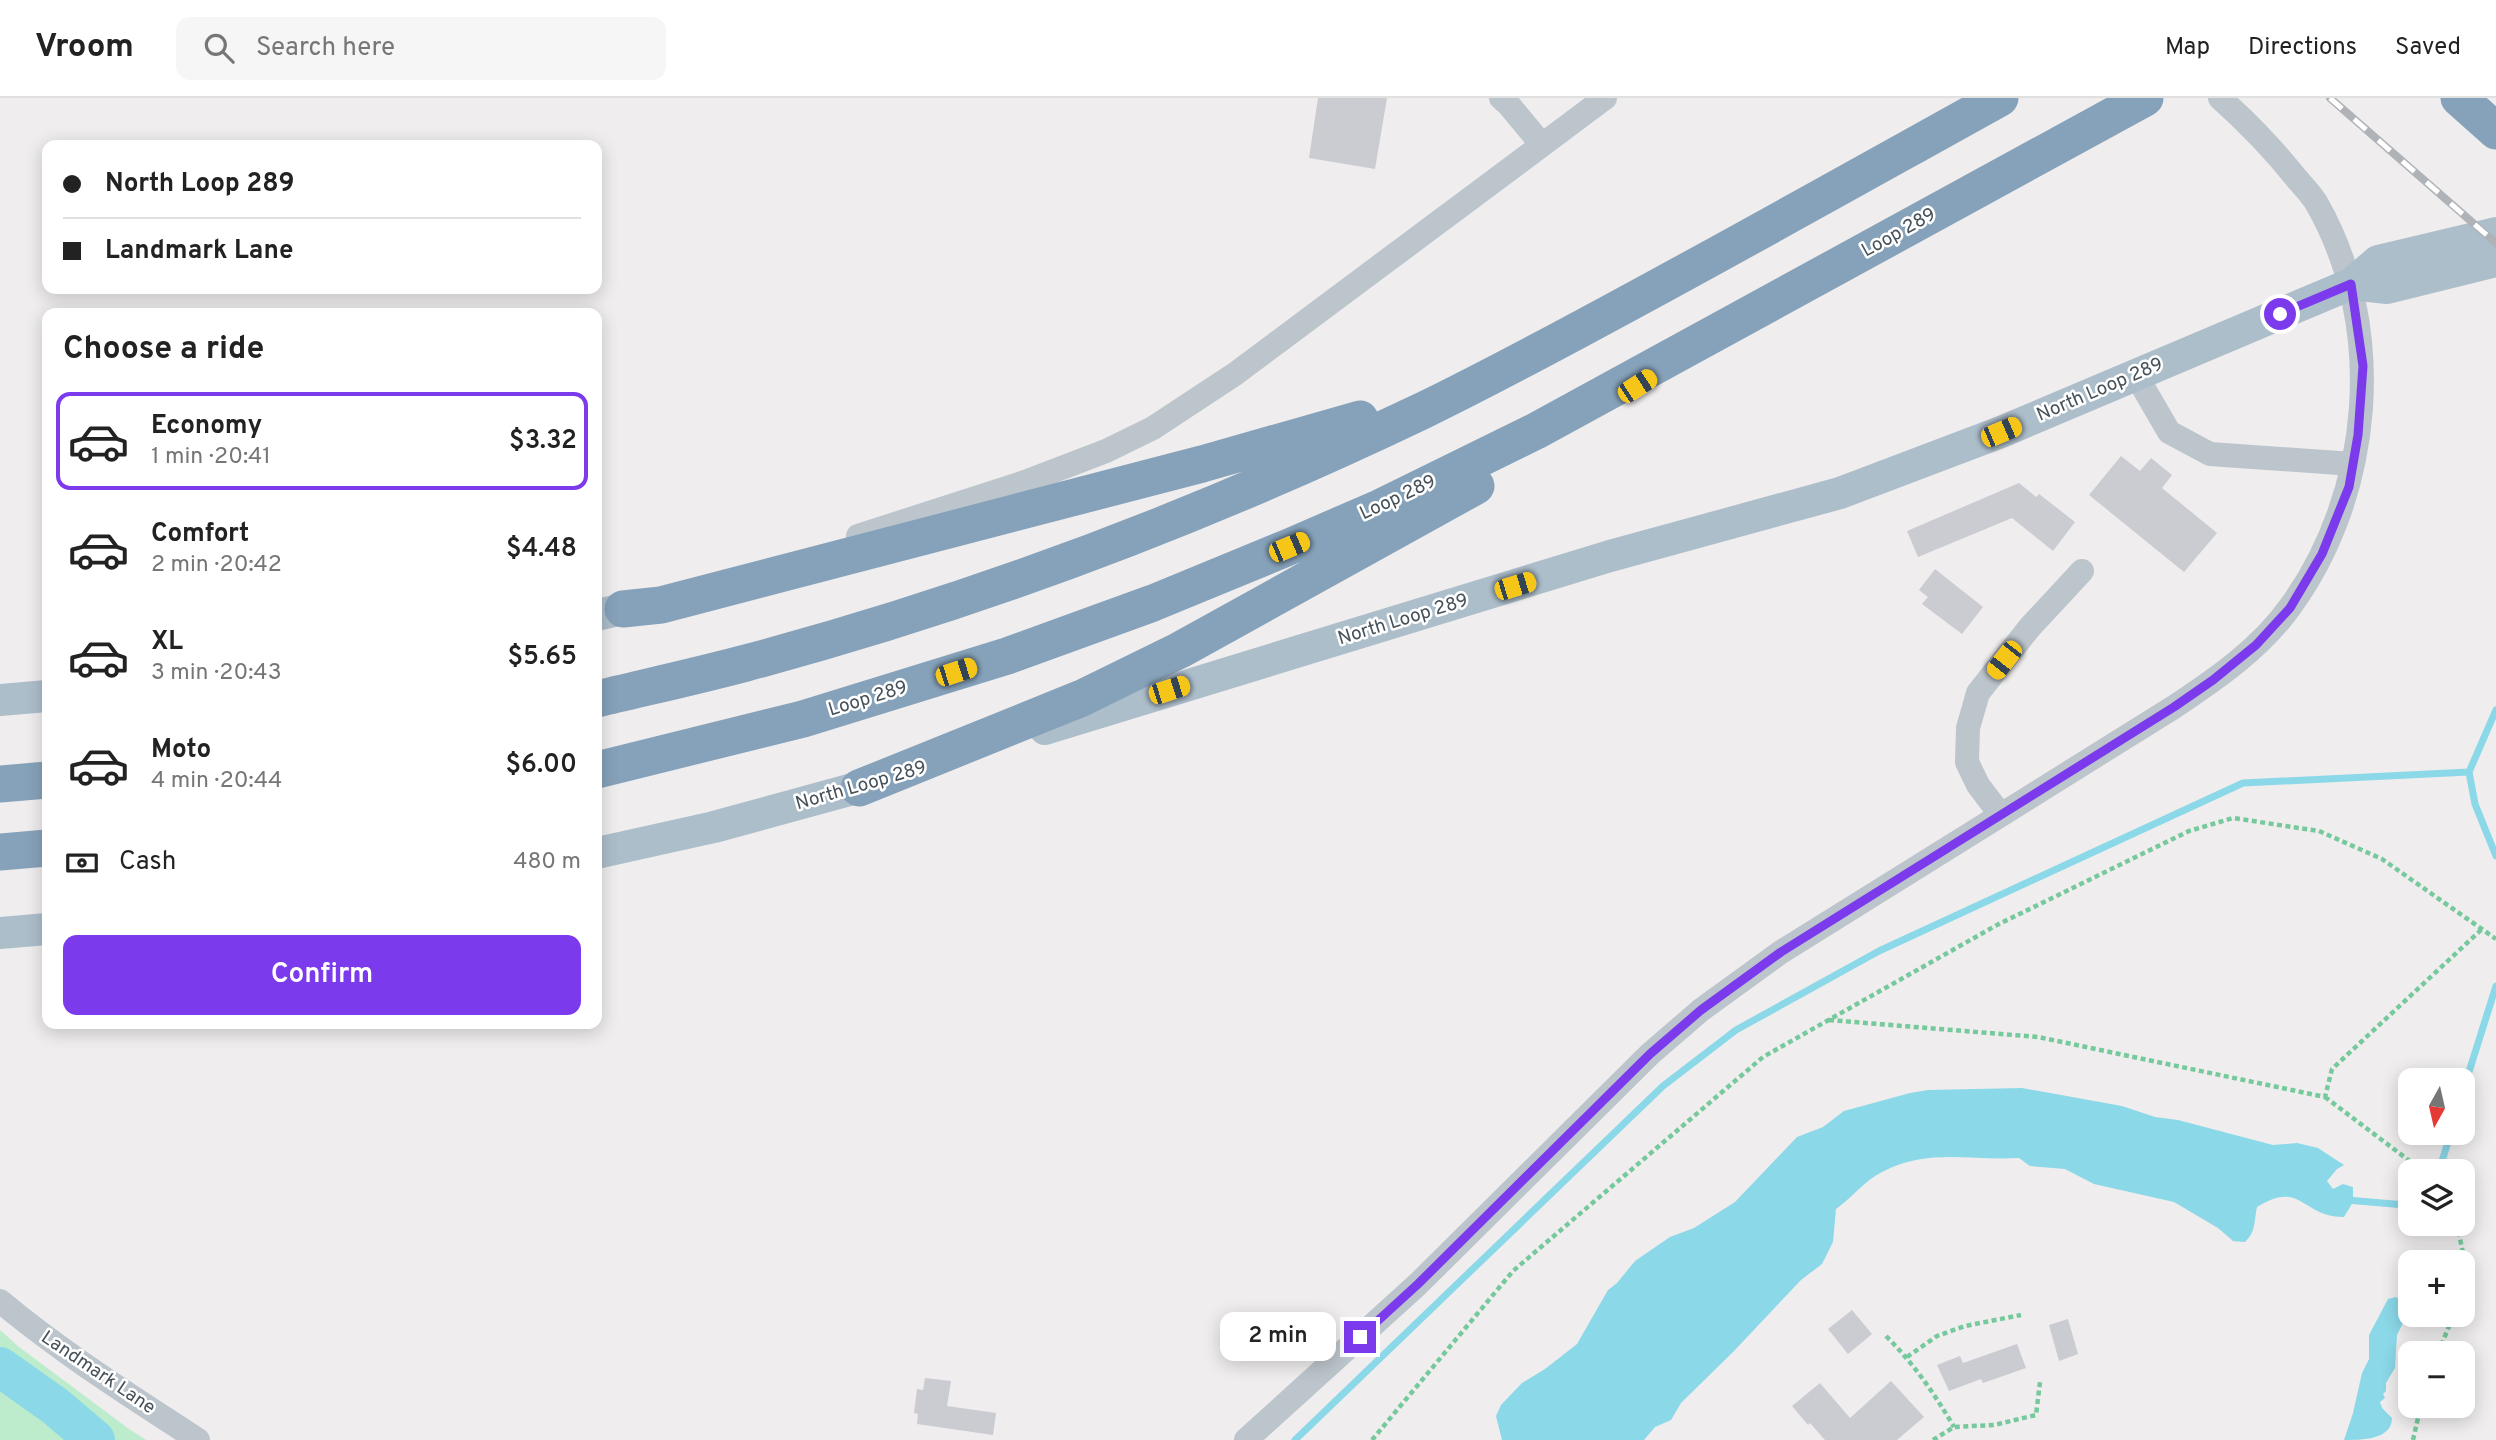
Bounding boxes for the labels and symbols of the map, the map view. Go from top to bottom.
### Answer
street label: Loop 289 [1858,203,1940,263]
route start [2264,298,2296,330]
street label: North Loop 289 [2033,353,2167,427]
car [1614,366,1661,406]
car [1978,414,2025,450]
street label: Loop 289 [1356,470,1440,526]
car [1266,529,1313,565]
car [1492,570,1539,602]
street label: North Loop 289 [1335,589,1471,651]
car [1983,637,2026,683]
car [933,656,980,688]
car [1146,674,1193,706]
street label: Loop 289 [826,676,910,722]
street label: North Loop 289 [793,756,929,816]
north arrow [2398,1068,2474,1144]
callout: 2 min [1220,1312,1336,1362]
route end [1344,1321,1376,1353]
street label: Landmark Lane [36,1326,160,1420]

